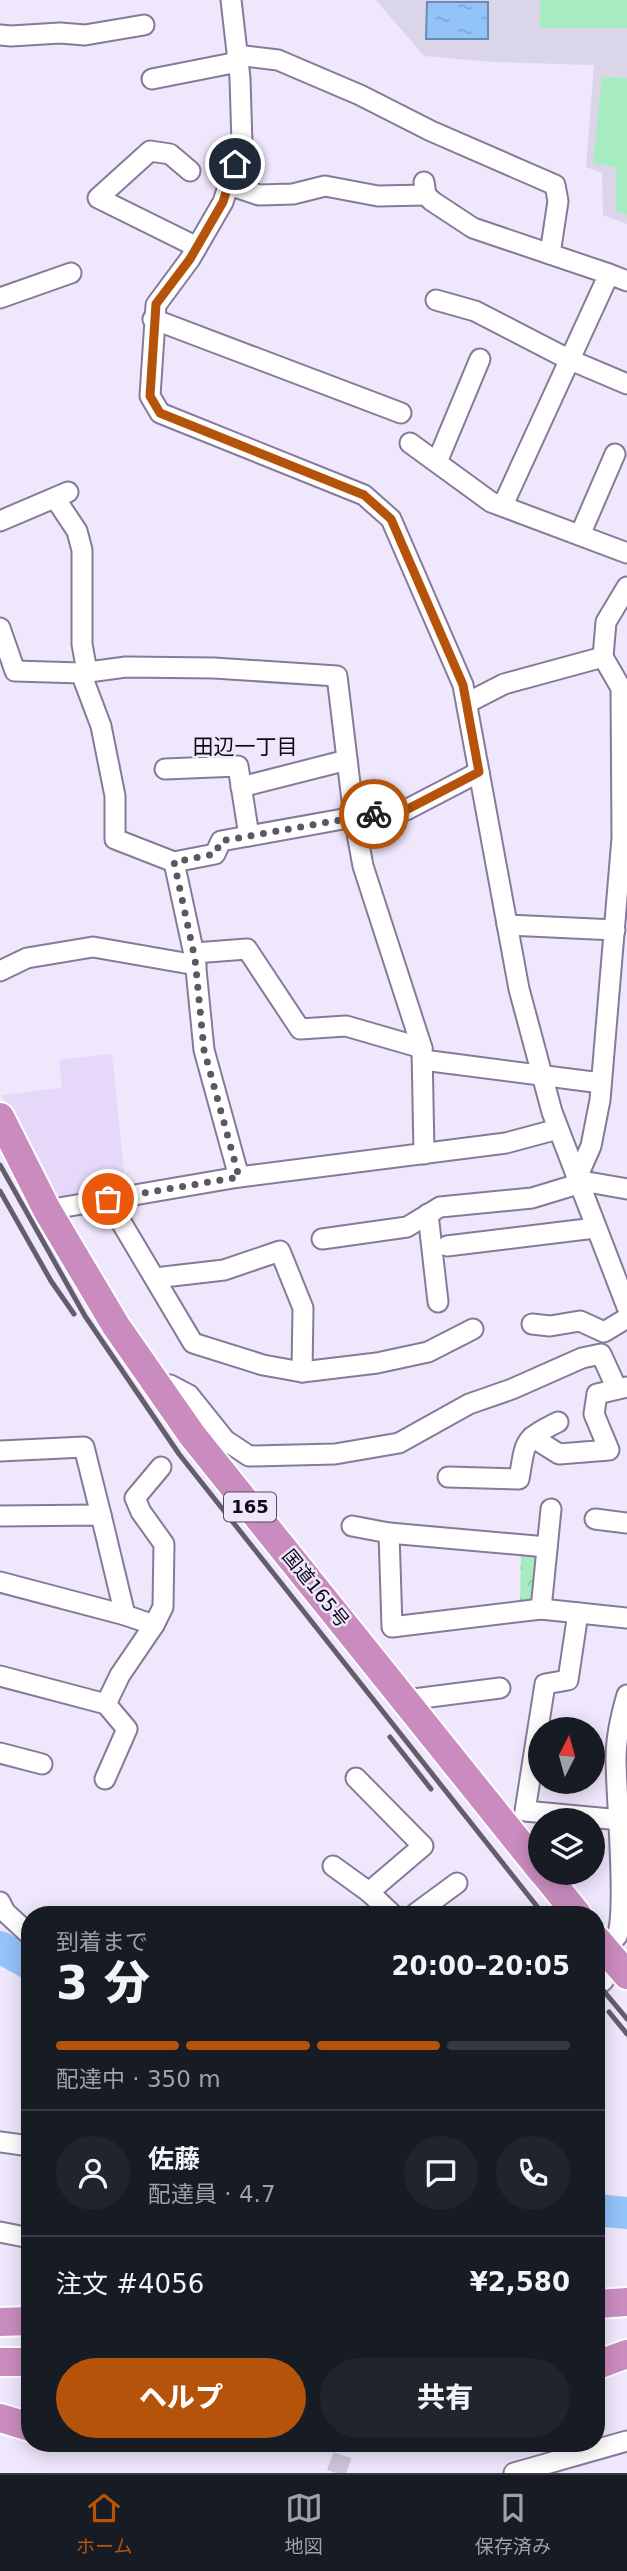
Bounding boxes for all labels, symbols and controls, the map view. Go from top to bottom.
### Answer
pin [205,134,265,194]
icon: home [216,145,254,183]
district label: 田辺一丁目 [193,735,298,759]
courier [339,779,409,849]
icon: bike [355,795,393,833]
pin [78,1169,138,1229]
icon: bag [89,1180,127,1218]
road number: 165 [224,1492,276,1522]
street label: 国道165号 [278,1545,354,1631]
north arrow [528,1717,606,1794]
map controls [528,1717,605,1885]
button: layers [528,1808,605,1885]
text: 到着まで [56,1929,148,1955]
text: 20:00–20:05 [391,1951,570,1981]
text: 3 分 [56,1956,150,2010]
text: 配達中 · 350 m [56,2066,221,2092]
button: person [56,2136,130,2210]
button: chat [404,2136,478,2210]
button: phone [496,2136,570,2210]
text: 佐藤 [148,2144,200,2174]
text: 配達員 · 4.7 [148,2181,276,2207]
text: ¥2,580 [470,2267,570,2297]
text: 注文 #4056 [56,2269,204,2299]
button: ヘルプ [56,2358,306,2438]
button: 共有 [320,2358,570,2438]
tab: ホーム [76,2489,133,2558]
tab: 地図 [285,2489,323,2558]
tab: 保存済み [475,2489,551,2558]

